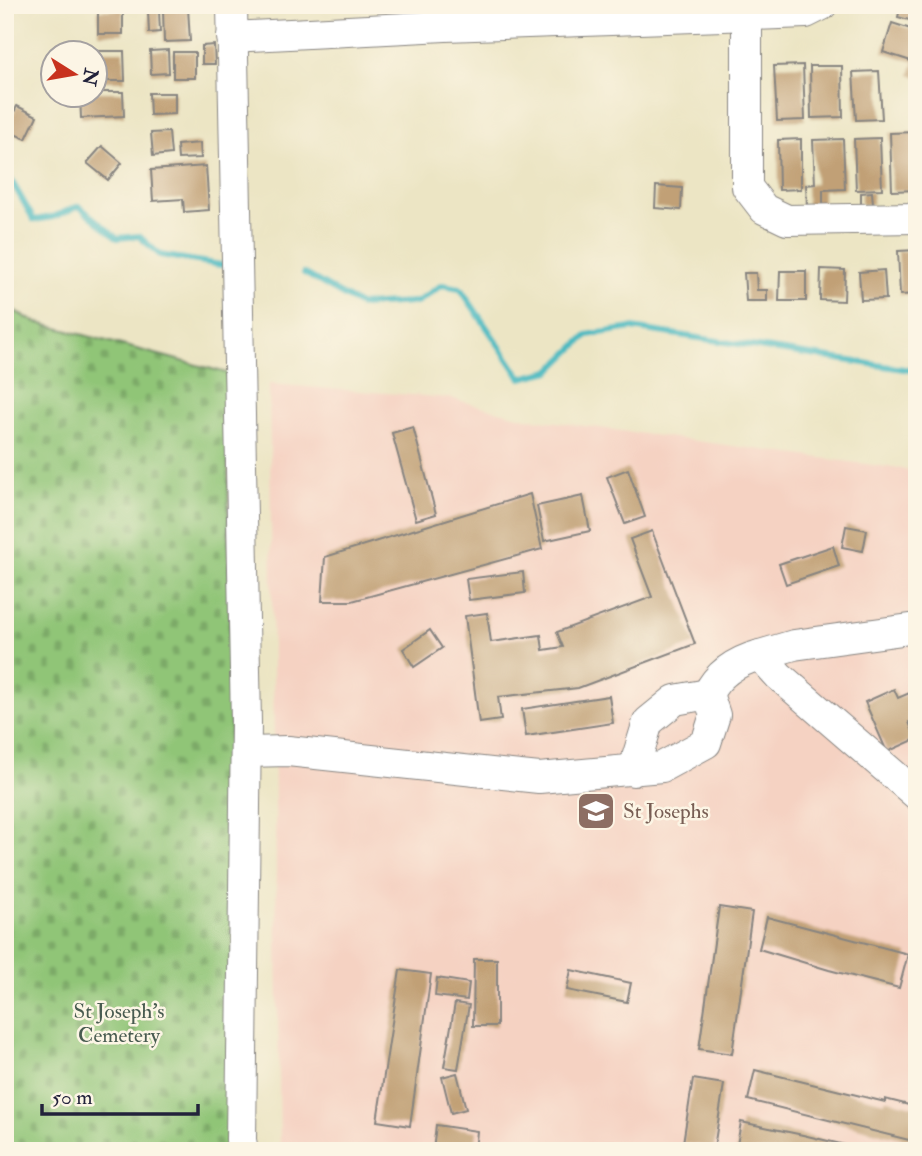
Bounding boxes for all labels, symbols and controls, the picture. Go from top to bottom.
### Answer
north arrow [38,38,108,108]
text: N [76,65,103,89]
school or university icon: St Josephs [575,790,617,832]
place label: St Josephs [623,798,709,825]
park label: St Joseph's Cemetery [74,998,164,1049]
scale bar [42,1072,198,1116]
text: 50 m [52,1084,93,1111]

